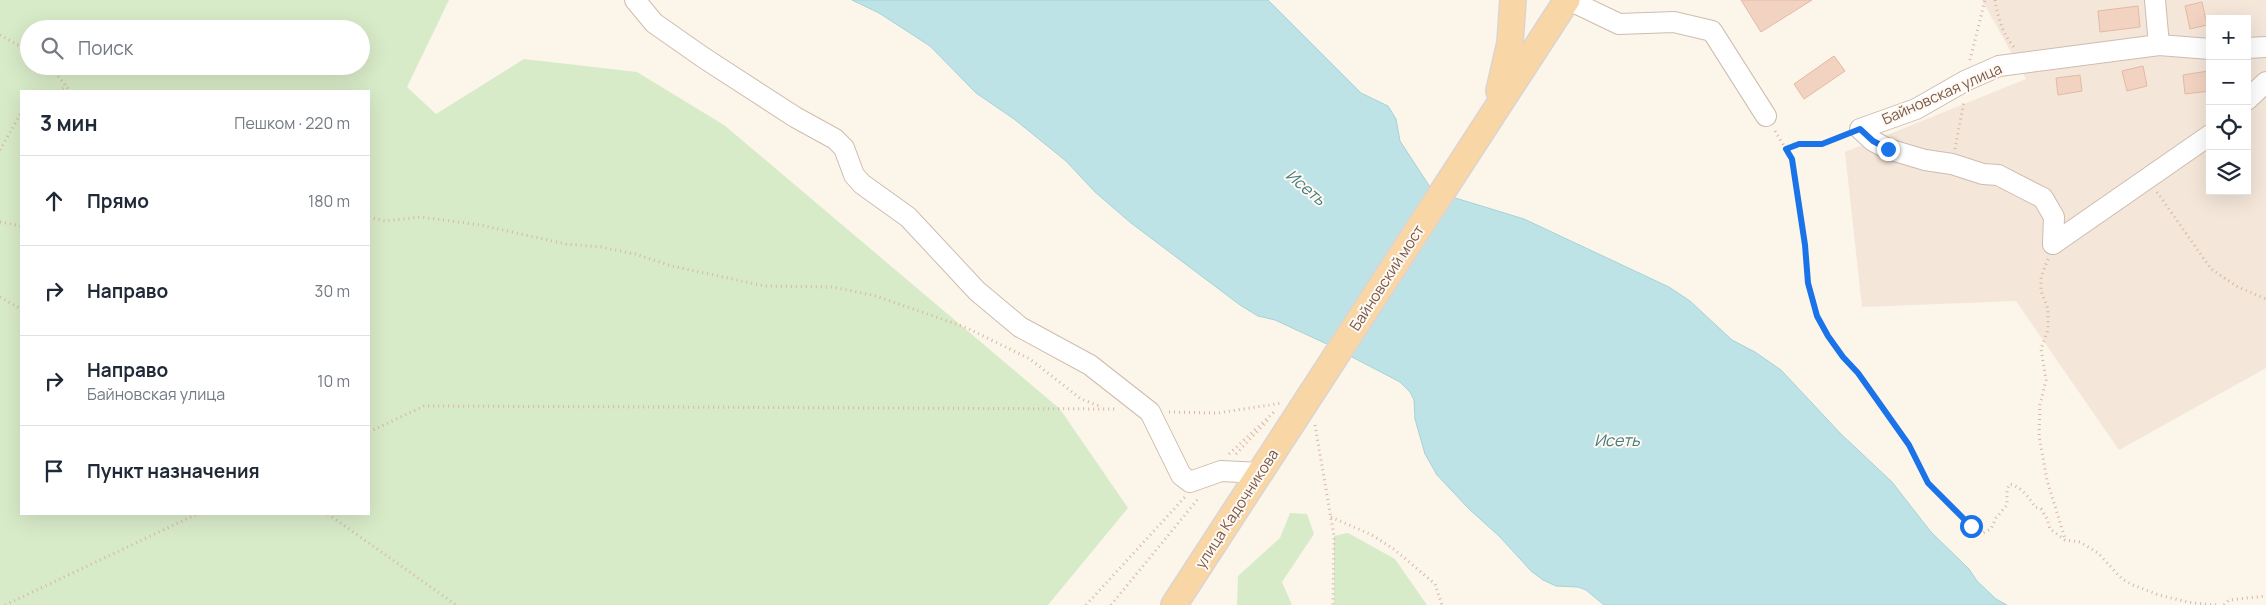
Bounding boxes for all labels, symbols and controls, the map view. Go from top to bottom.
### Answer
map controls [2206,15,2251,195]
button: + [2206,15,2251,60]
search box [20,20,370,75]
icon: search [38,34,66,62]
text: Поиск [78,35,133,61]
street label: Байновская улица [1878,58,2005,129]
button: − [2206,60,2251,105]
button: locate [2206,105,2251,150]
text: 3 мин [40,109,97,137]
text: Пешком · 220 m [234,112,350,134]
route end [1877,138,1900,161]
button: layers [2206,150,2251,195]
water label: Исеть [1281,164,1331,210]
icon: ahead [40,187,68,215]
text: Прямо [87,188,149,214]
text: 180 m [308,190,350,212]
street label: Байновский мост [1344,220,1429,335]
icon: right [40,277,68,305]
text: Направо [87,278,168,304]
text: 30 m [315,280,350,302]
text: Направо [87,357,168,383]
icon: right [40,367,68,395]
text: 10 m [317,370,350,392]
text: Байновская улица [87,383,225,405]
water label: Исеть [1594,429,1640,451]
street label: улица Кадочникова [1190,445,1283,573]
icon: arrive [40,457,68,485]
text: Пункт назначения [87,458,260,484]
route start [1960,515,1983,538]

